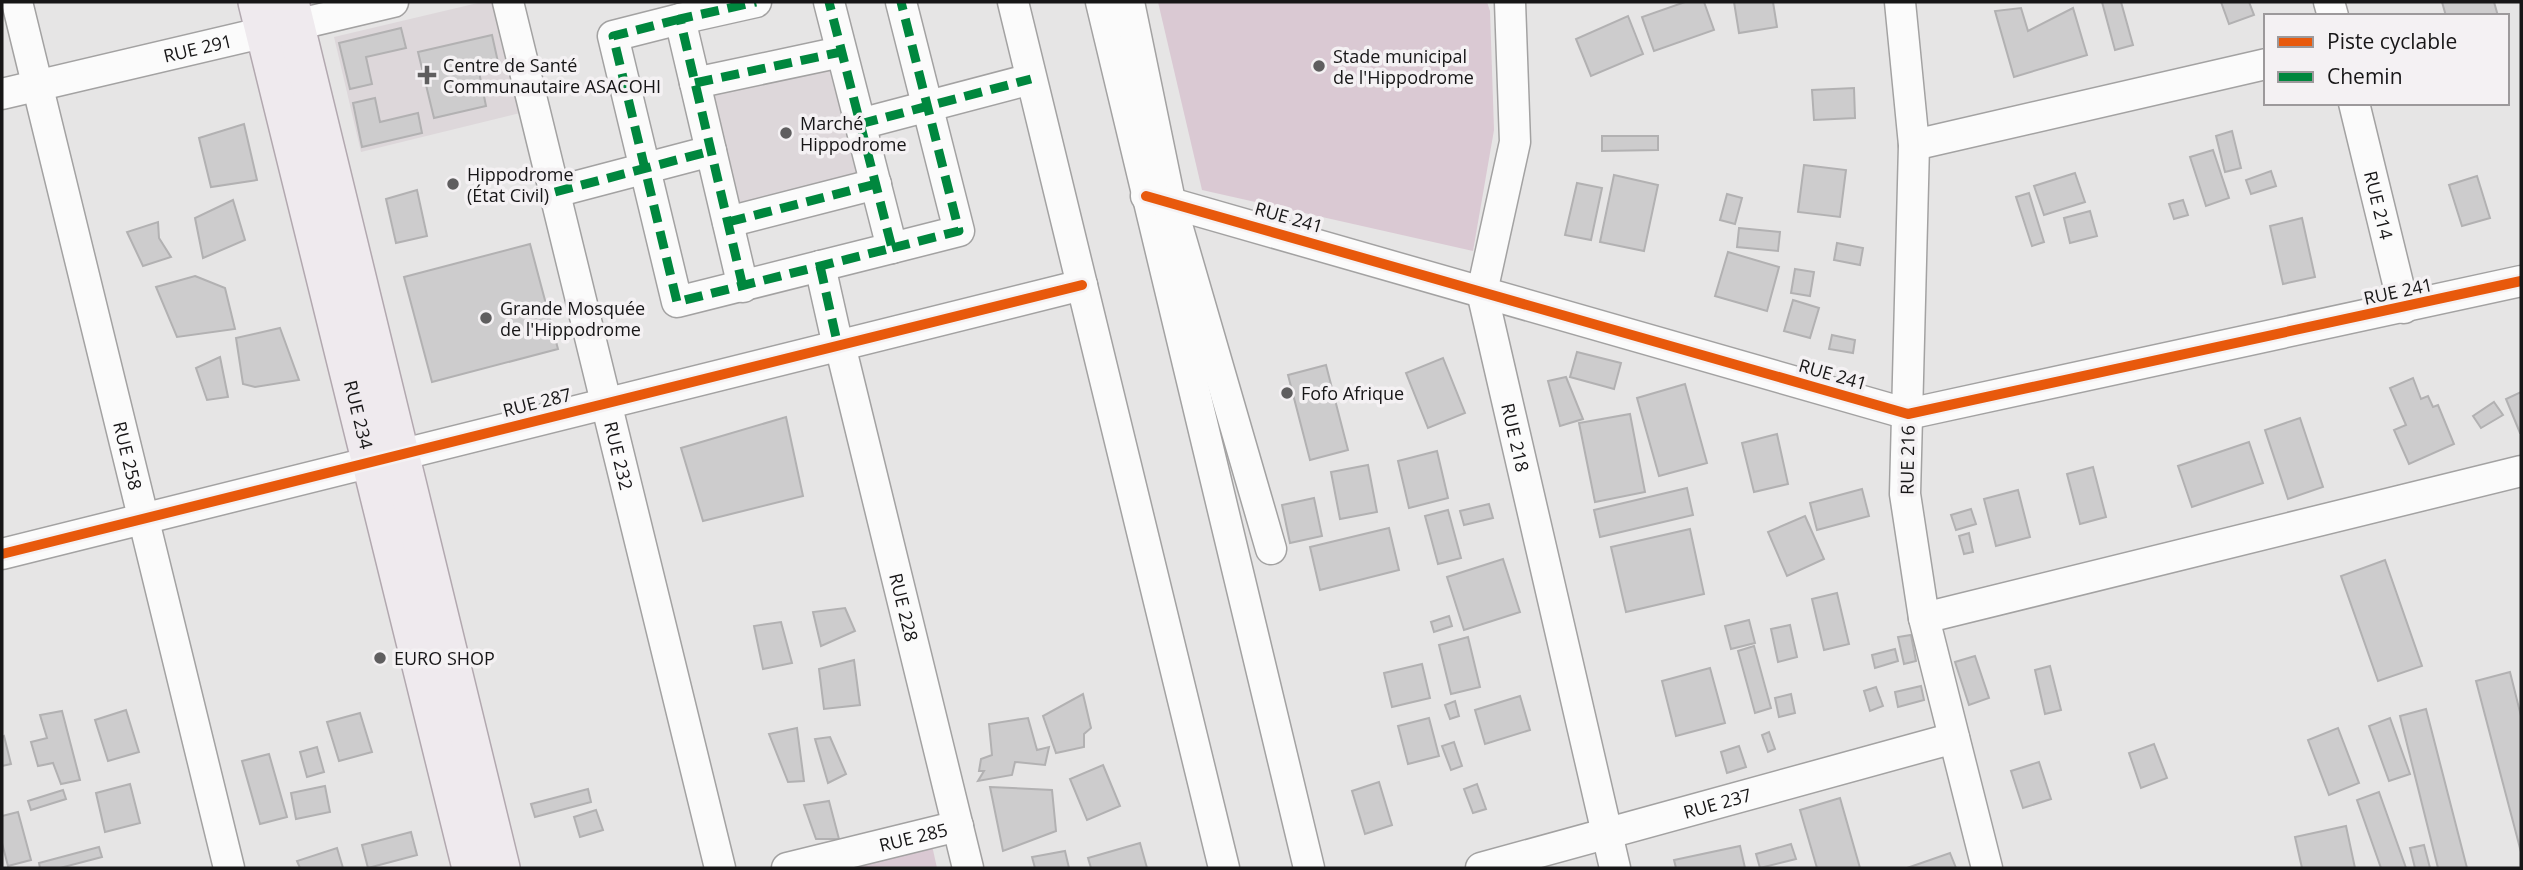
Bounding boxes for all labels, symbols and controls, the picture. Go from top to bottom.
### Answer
legend [2264,14,2509,105]
text: Piste cyclable [2327,27,2457,55]
street label: RUE 291 [161,28,234,68]
place label: Stade municipal de l'Hippodrome [1333,44,1474,89]
place label: Centre de Santé Communautaire ASACOHI [443,53,661,98]
marker: Stade municipal de l'Hippodrome [1311,58,1327,74]
text: Chemin [2327,62,2403,90]
marker: Centre de Santé Communautaire ASACOHI [417,65,437,85]
place label: Marché Hippodrome [800,111,907,156]
marker: Marché Hippodrome [778,125,794,141]
place label: Hippodrome (État Civil) [467,162,574,207]
street label: RUE 214 [2359,168,2399,242]
marker: Hippodrome (État Civil) [445,176,461,192]
street label: RUE 241 [1252,196,1326,238]
street label: RUE 241 [2361,272,2435,310]
place label: Grande Mosquée de l'Hippodrome [500,296,645,341]
marker: Grande Mosquée de l'Hippodrome [478,310,494,326]
street label: RUE 241 [1796,353,1870,395]
street label: RUE 234 [339,378,379,451]
place label: Fofo Afrique [1301,381,1404,405]
street label: RUE 287 [500,382,574,422]
marker: Fofo Afrique [1279,385,1295,401]
street label: RUE 218 [1496,401,1535,474]
street label: RUE 258 [108,419,148,492]
street label: RUE 232 [599,419,639,492]
street label: RUE 216 [1894,425,1920,495]
street label: RUE 228 [884,570,924,644]
place label: EURO SHOP [394,646,495,670]
marker: EURO SHOP [372,650,388,666]
street label: RUE 237 [1680,782,1754,824]
street label: RUE 285 [876,817,950,857]

